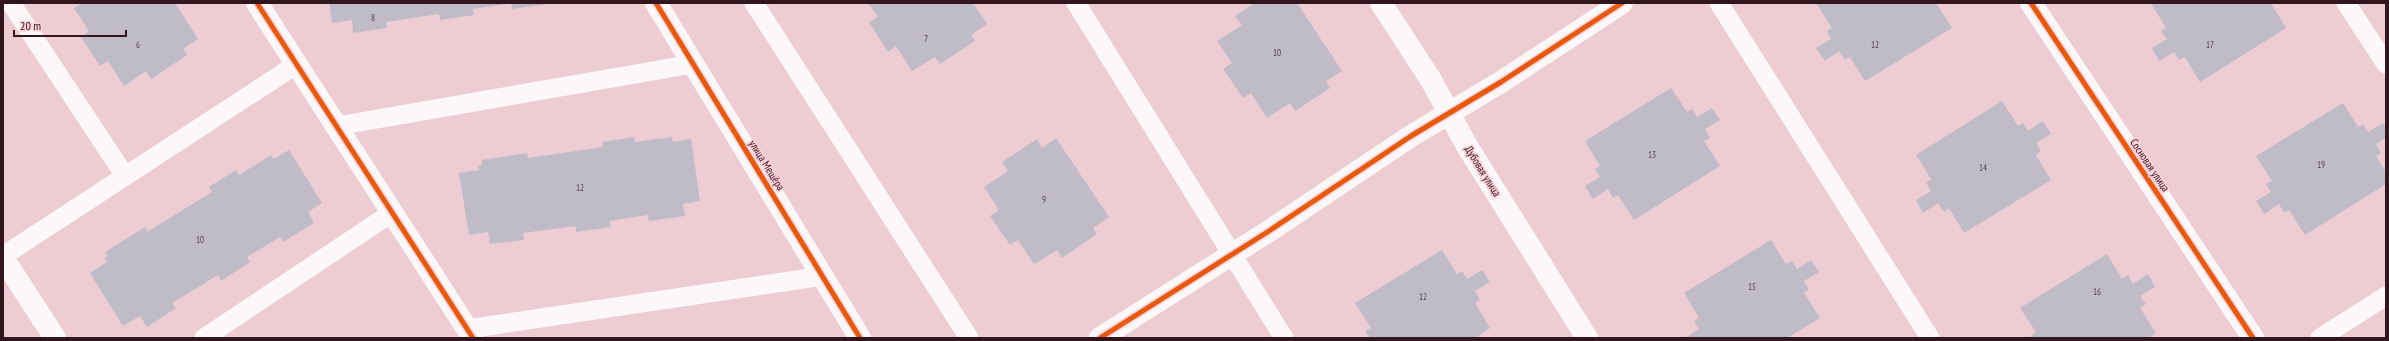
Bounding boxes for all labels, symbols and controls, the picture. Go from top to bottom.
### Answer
scale bar [14,12,126,38]
house number: 8 [371,12,375,23]
text: 20 m [20,18,41,33]
house number: 7 [924,33,928,44]
house number: 6 [136,39,140,50]
house number: 12 [1871,39,1879,50]
house number: 17 [2206,39,2214,50]
house number: 10 [1273,47,1281,58]
street label: Сосновая улица [2127,136,2173,194]
street label: улица Мещёра [746,137,788,193]
street label: Дубовая улица [1462,143,1504,199]
house number: 13 [1648,149,1656,160]
house number: 19 [2317,159,2325,170]
house number: 14 [1979,162,1987,173]
house number: 12 [576,182,584,193]
house number: 9 [1042,194,1046,205]
house number: 10 [196,234,204,245]
house number: 15 [1748,281,1756,292]
house number: 16 [2093,286,2101,297]
house number: 12 [1419,291,1427,302]

